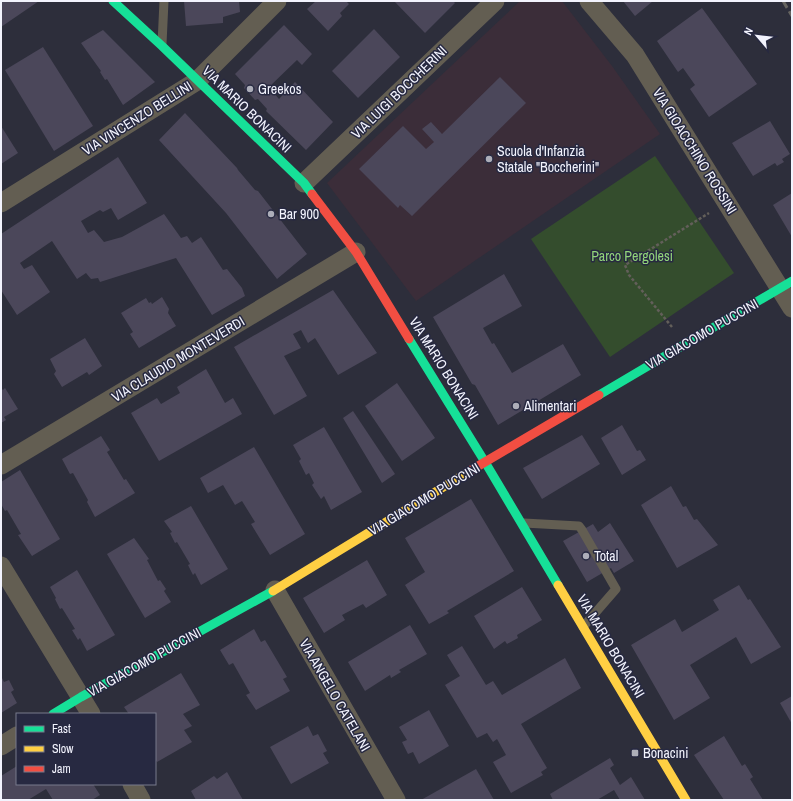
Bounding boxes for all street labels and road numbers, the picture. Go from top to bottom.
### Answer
street label: VIA LUIGI BOCCHERINI [347,42,451,142]
street label: VIA MARIO BONACINI [199,62,295,156]
street label: VIA VINCENZO BELLINI [79,77,195,159]
street label: VIA GIOACCHINO ROSSINI [649,85,741,217]
street label: VIA GIACOMO PUCCINI [643,294,761,374]
street label: VIA CLAUDIO MONTEVERDI [108,312,248,406]
street label: VIA MARIO BONACINI [405,313,483,423]
street label: VIA GIACOMO PUCCINI [365,459,483,539]
street label: VIA MARIO BONACINI [573,591,649,701]
street label: VIA GIACOMO PUCCINI [84,623,204,701]
street label: VIA ANGELO CATELANI [296,636,374,754]

